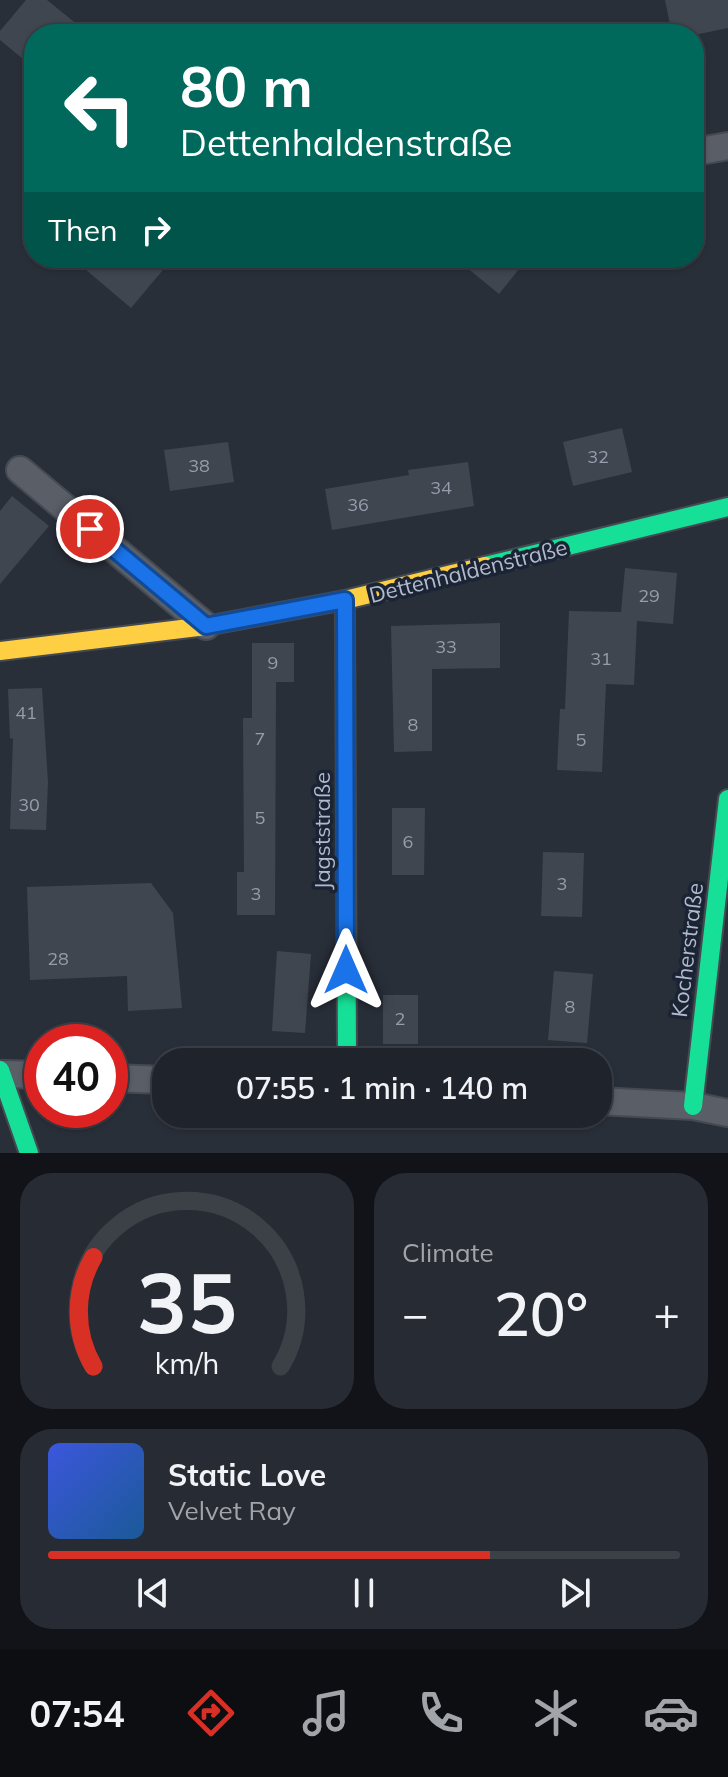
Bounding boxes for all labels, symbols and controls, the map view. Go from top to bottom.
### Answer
text: 80 m [180,51,313,121]
icon: left [48,56,152,160]
text: Dettenhaldenstraße [180,120,512,165]
icon: right [134,208,178,252]
text: Then [48,211,118,249]
house number: 32 [587,445,609,468]
house number: 38 [188,454,210,477]
house number: 34 [430,476,452,499]
house number: 36 [347,493,369,516]
pin [56,495,124,563]
icon: arrive [68,507,112,551]
street label: Dettenhaldenstraße [366,533,570,609]
house number: 29 [638,584,660,607]
house number: 33 [435,635,457,658]
house number: 31 [590,647,612,670]
house number: 9 [268,651,278,674]
house number: 41 [15,701,37,724]
house number: 8 [408,713,418,736]
house number: 7 [255,727,265,750]
house number: 5 [576,728,587,751]
street label: Jagststraße [308,772,336,890]
house number: 30 [18,793,40,816]
house number: 5 [255,806,266,829]
house number: 6 [403,830,413,853]
house number: 3 [557,872,567,895]
street label: Kocherstraße [665,881,709,1019]
house number: 3 [251,882,261,905]
position arrow [304,928,388,1012]
house number: 28 [47,947,69,970]
house number: 8 [565,995,575,1018]
house number: 2 [395,1007,405,1030]
speed limit sign: 40 [24,1024,128,1128]
text: 07:55 · 1 min · 140 m [236,1069,528,1107]
text: Climate [402,1236,494,1269]
text: 35 [137,1249,237,1354]
text: 20° [494,1276,588,1351]
text: − [402,1286,428,1341]
text: + [654,1286,680,1341]
text: km/h [155,1345,219,1381]
text: Static Love [168,1456,326,1494]
text: Velvet Ray [168,1494,296,1527]
icon: previous [131,1571,175,1615]
icon: pause [342,1571,386,1615]
icon: next [553,1571,597,1615]
icon: directions [183,1685,239,1741]
icon: music [298,1685,354,1741]
icon: phone [413,1685,469,1741]
icon: climate [528,1685,584,1741]
icon: car [643,1685,699,1741]
text: 07:54 [29,1691,125,1736]

